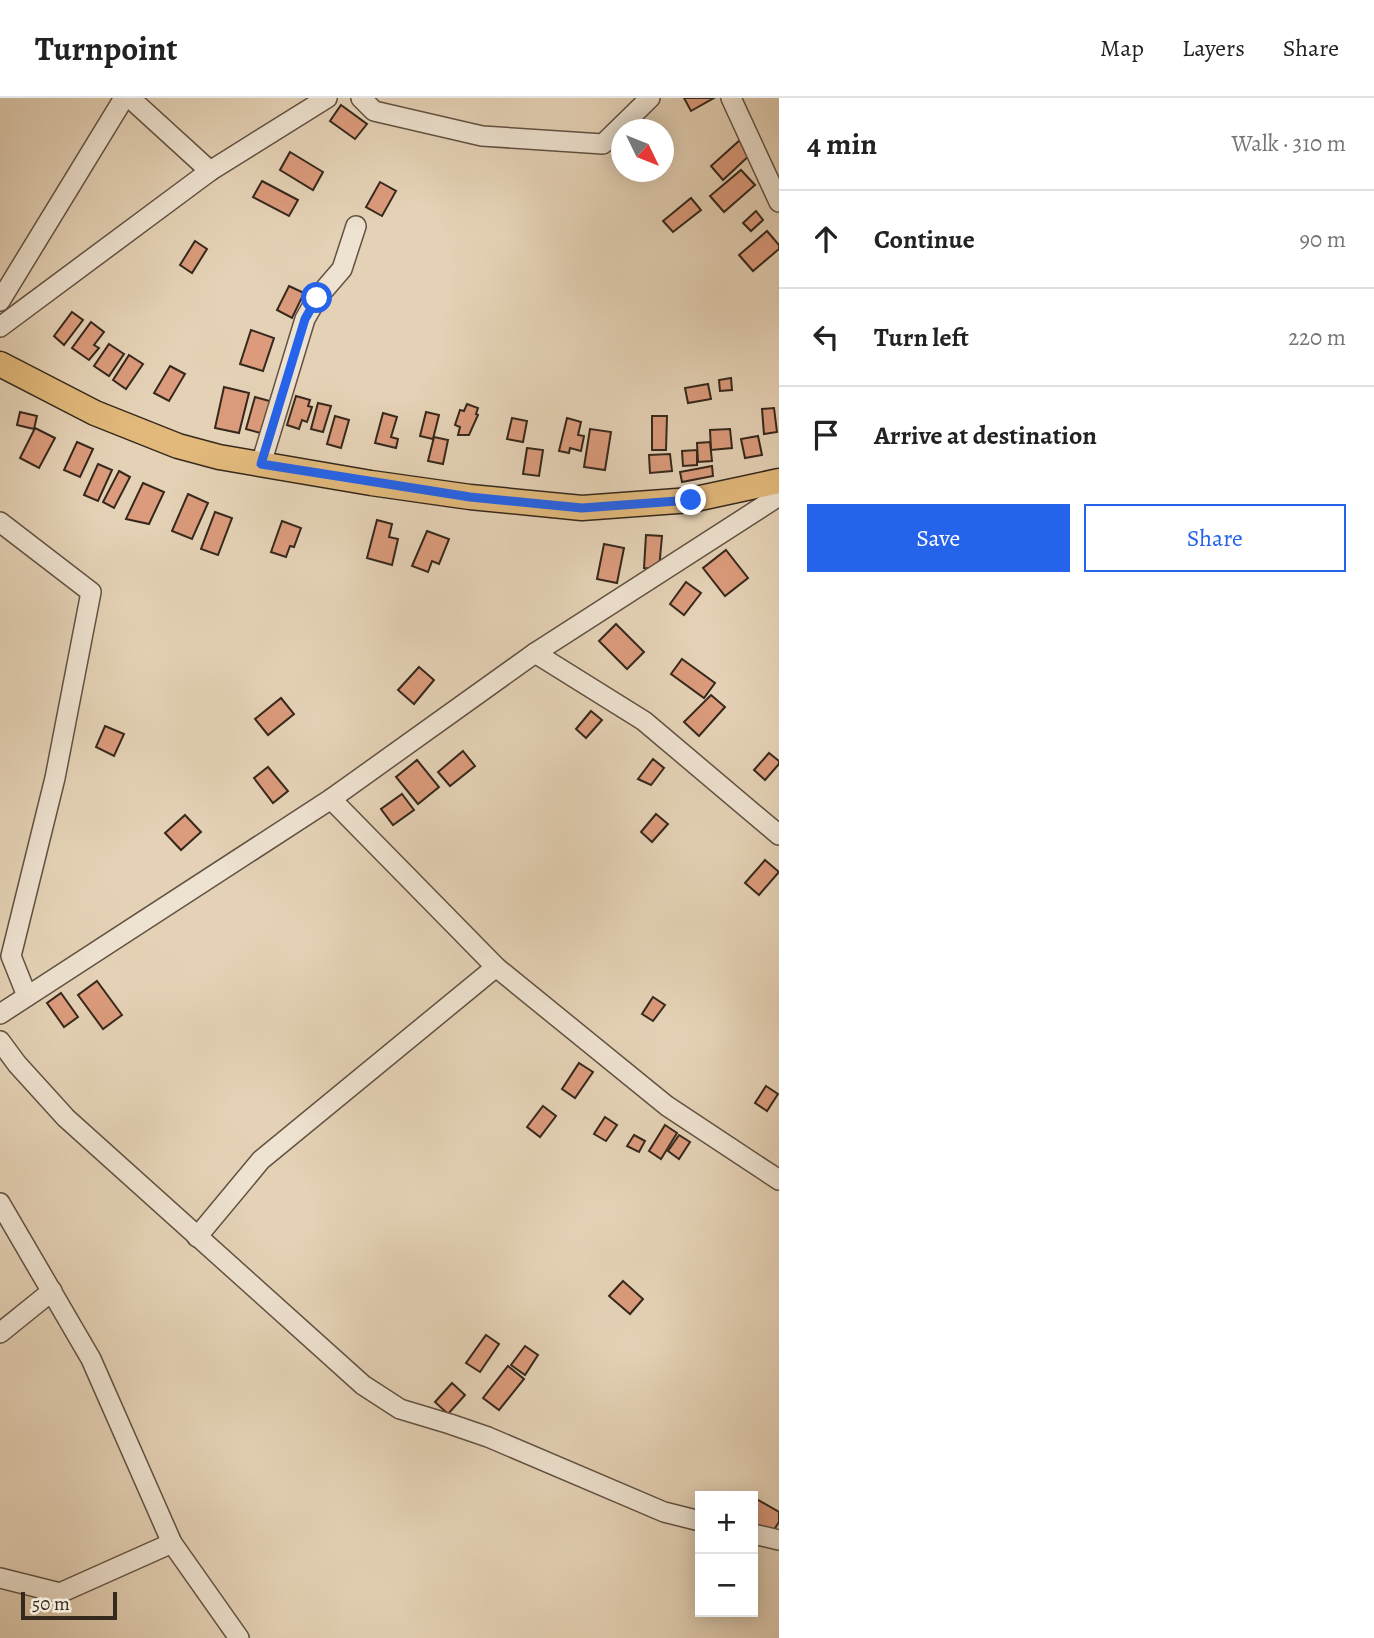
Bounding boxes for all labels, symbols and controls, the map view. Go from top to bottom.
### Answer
text: Turnpoint [35,26,177,71]
text: Map [1100,32,1144,64]
text: Layers [1182,32,1245,64]
text: Share [1283,32,1339,64]
north arrow [611,119,674,182]
text: 4 min [807,124,877,164]
text: Walk · 310 m [1232,128,1346,159]
icon: ahead [807,220,845,258]
text: Continue [874,222,975,257]
text: 90 m [1300,224,1346,255]
route start [301,282,332,313]
icon: left [807,318,845,356]
text: Turn left [874,320,969,355]
text: 220 m [1288,322,1346,353]
icon: arrive [807,416,845,454]
text: Arrive at destination [874,418,1097,453]
route end [675,484,706,515]
button: Save [807,504,1070,572]
button: Share [1084,504,1346,572]
map controls [695,1491,758,1617]
button: + [695,1491,758,1554]
button: − [695,1554,758,1617]
scale bar [21,1589,117,1621]
text: 50 m [32,1591,70,1617]

